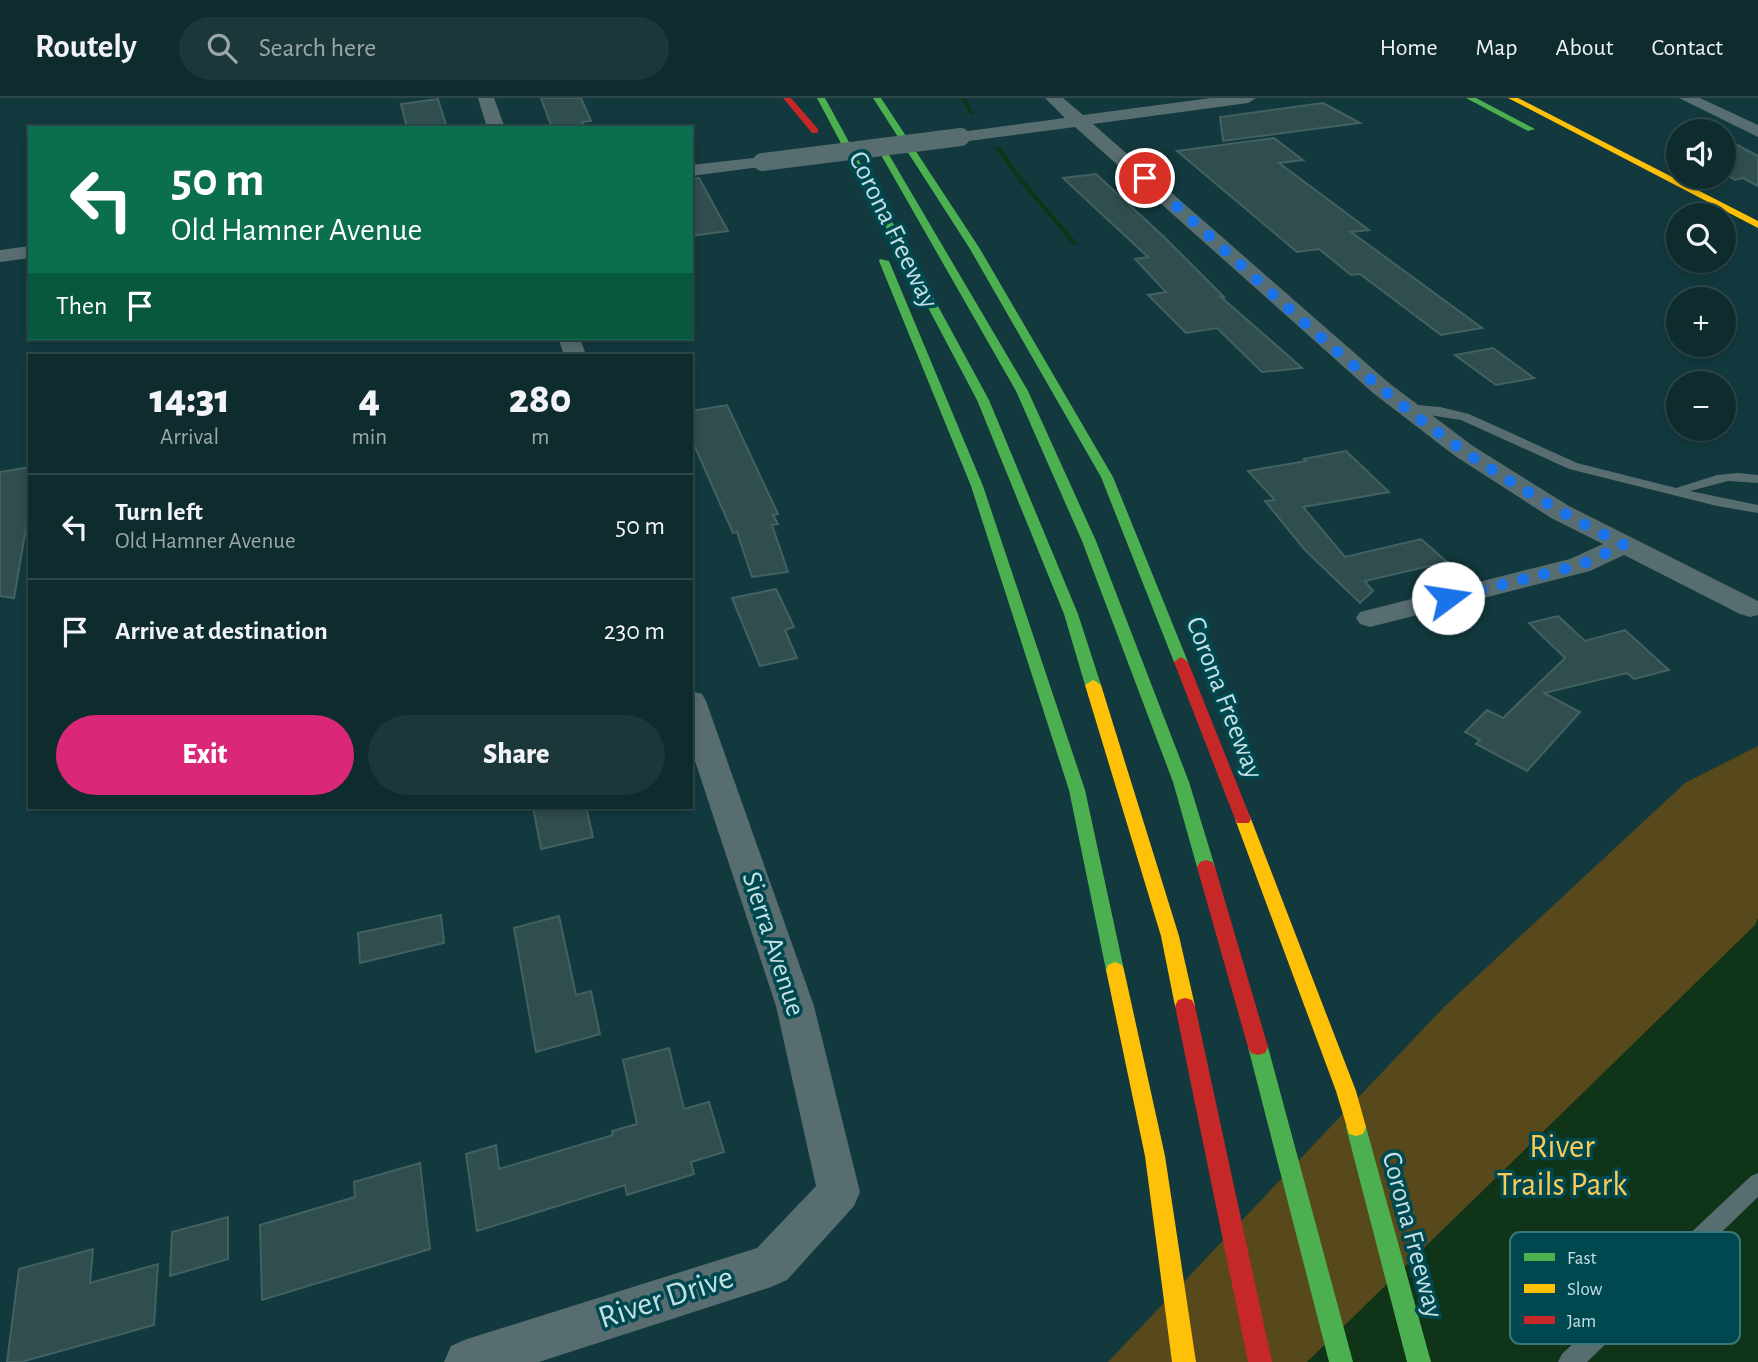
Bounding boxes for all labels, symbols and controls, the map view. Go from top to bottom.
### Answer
search box [179,17,669,80]
icon: search [203,29,241,67]
text: Routely [35,31,137,64]
text: Search here [259,35,376,61]
text: Home [1380,36,1438,60]
text: Map [1476,36,1518,60]
text: About [1556,36,1613,60]
text: Contact [1651,36,1723,60]
map controls [1666,119,1736,441]
button: sound [1666,119,1736,189]
street label: Corona Freeway [843,147,943,313]
pin [1115,148,1175,208]
icon: left [56,154,147,245]
text: 50 m [171,156,265,205]
icon: arrive [1126,159,1164,197]
button: search [1666,203,1736,273]
text: Old Hamner Avenue [171,214,422,246]
icon: arrive [121,287,159,325]
button: + [1666,287,1736,357]
text: Then [56,293,107,319]
button: − [1666,371,1736,441]
text: 14:31 [149,378,230,420]
text: 4 [359,378,380,420]
text: 280 [509,378,572,420]
text: Arrival [160,426,219,449]
text: min [351,426,387,449]
text: m [531,426,549,449]
text: Turn left [115,499,203,525]
icon: left [56,508,94,546]
text: 50 m [615,513,665,539]
text: Old Hamner Avenue [115,530,296,553]
position arrow [1411,561,1485,635]
icon: arrive [56,613,94,651]
street label: Corona Freeway [1180,613,1268,783]
text: Arrive at destination [115,618,328,644]
text: 230 m [604,618,665,644]
button: Exit [56,715,354,795]
button: Share [368,715,665,795]
street label: Sierra Avenue [737,868,809,1020]
park label: River Trails Park [1497,1131,1627,1202]
street label: Corona Freeway [1376,1149,1448,1321]
legend [1510,1232,1740,1344]
text: Fast [1567,1249,1597,1268]
street label: River Drive [594,1261,738,1335]
text: Slow [1567,1280,1603,1299]
text: Jam [1567,1312,1596,1331]

